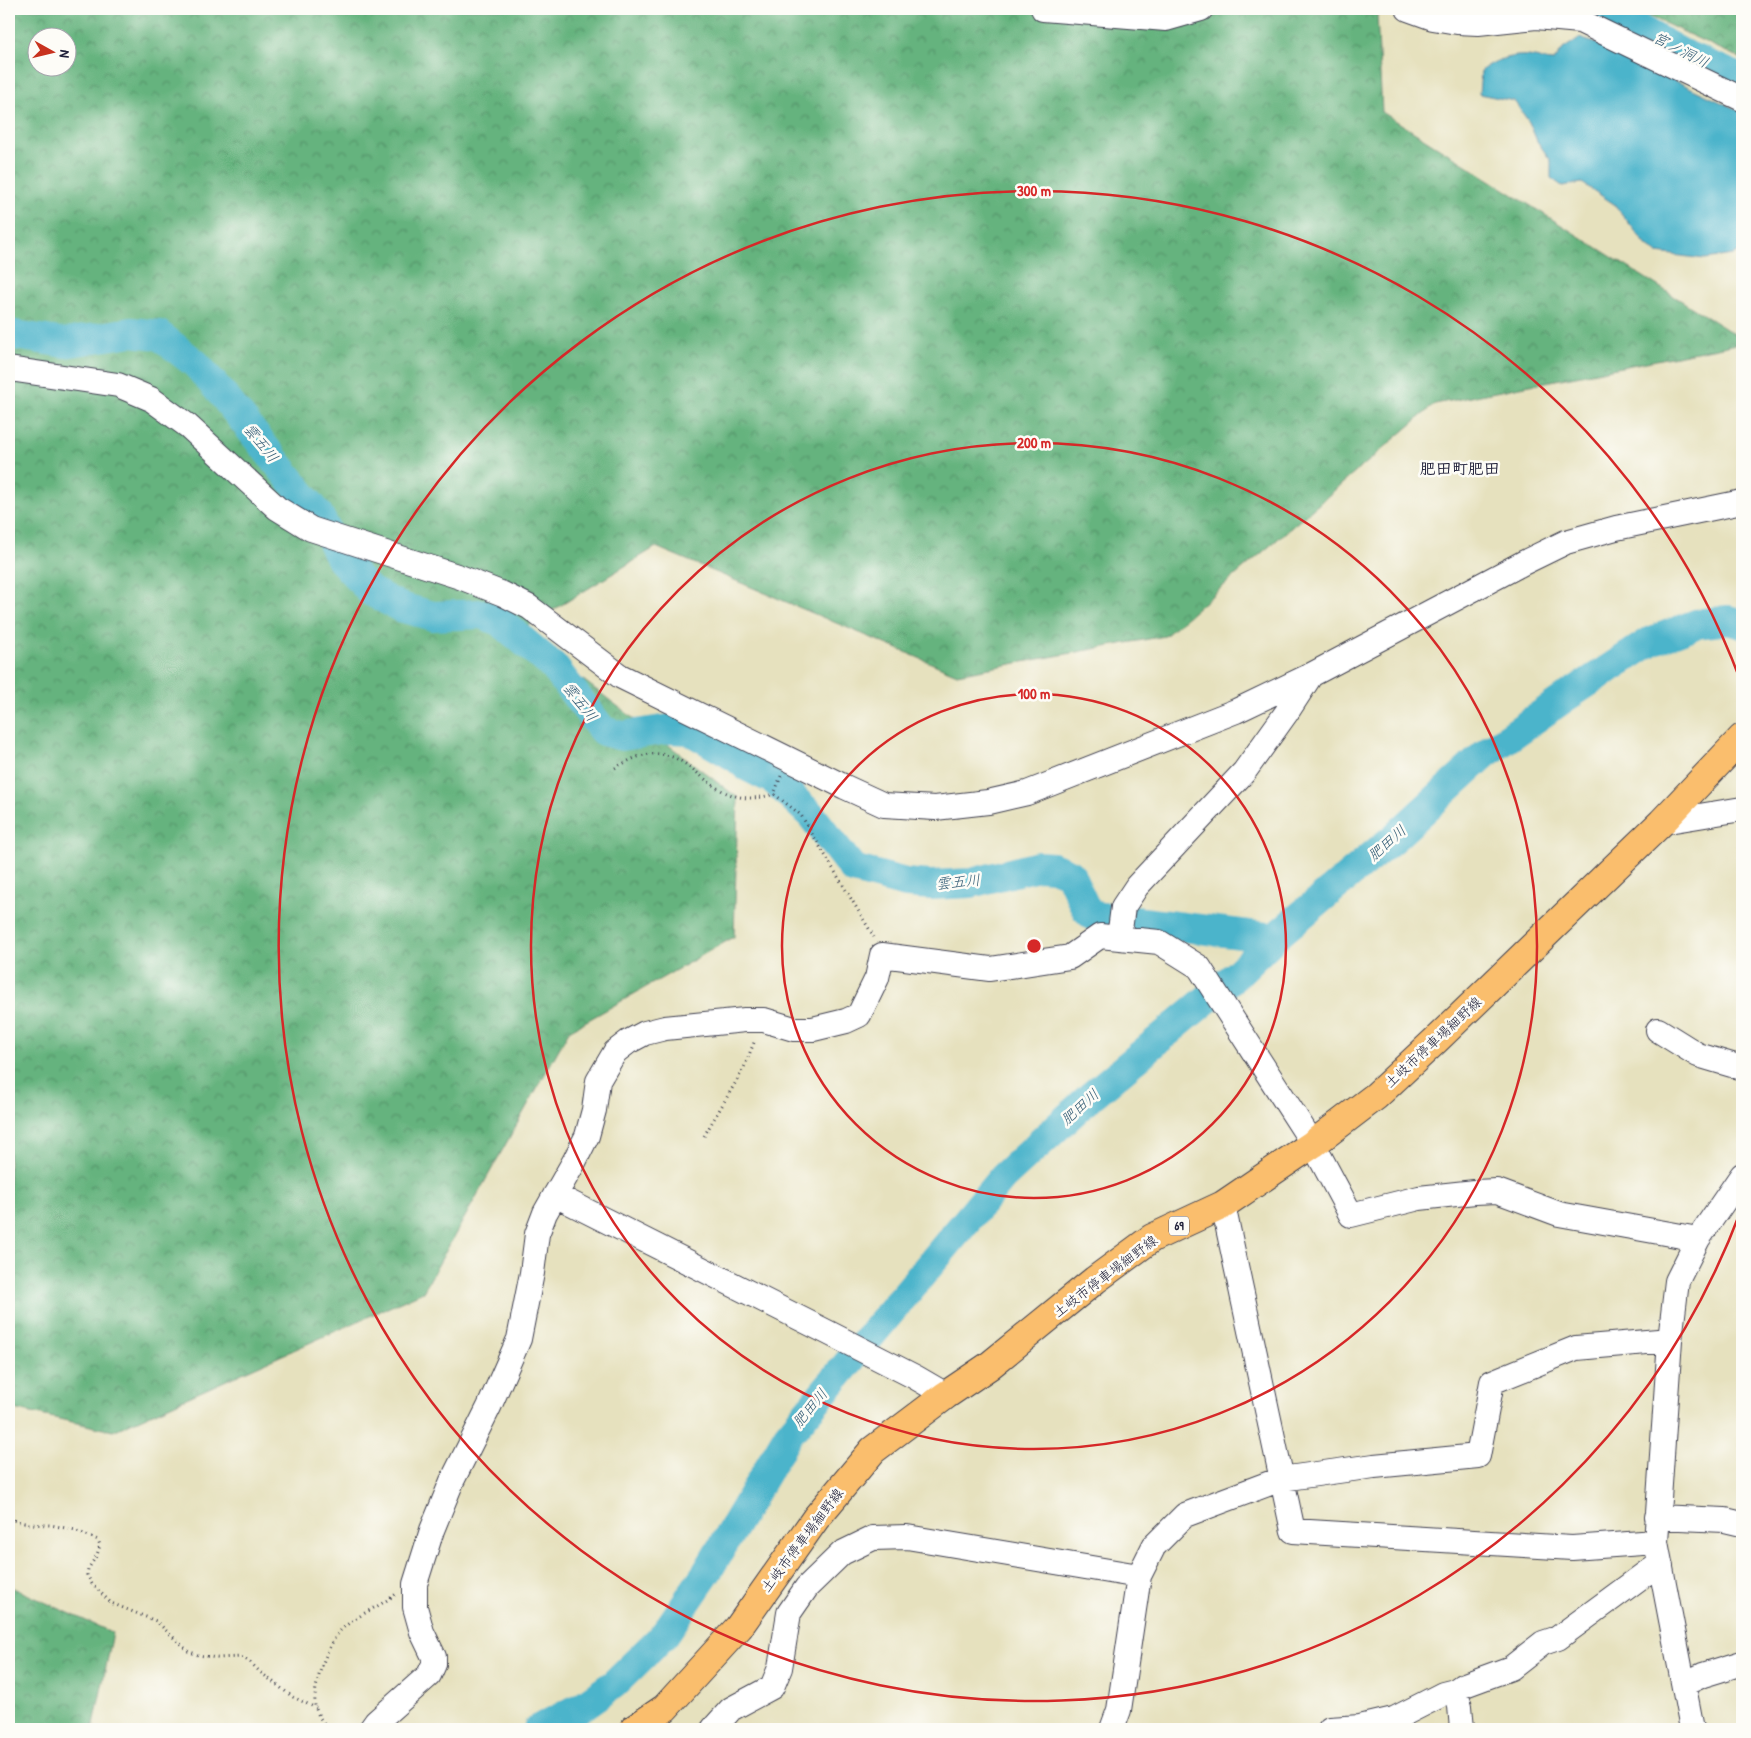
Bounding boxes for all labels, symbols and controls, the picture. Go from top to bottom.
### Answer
water label: 宮ノ洞川 [1650,27,1713,73]
north arrow [28,28,78,78]
text: N [55,49,75,59]
text: 300 m [1017,180,1051,201]
water label: 雲五川 [239,419,284,467]
text: 200 m [1017,432,1051,453]
district label: 肥田町肥田 [1420,457,1500,479]
water label: 雲五川 [558,677,603,726]
text: 100 m [1018,683,1050,704]
water label: 肥田川 [1363,820,1411,865]
water label: 雲五川 [934,869,981,894]
centre of rings [1025,937,1043,955]
street label: 土岐市停車場細野線 [1380,992,1485,1092]
water label: 肥田川 [1056,1084,1103,1129]
road number: 69 [1169,1216,1189,1236]
street label: 土岐市停車場細野線 [1049,1230,1161,1321]
water label: 肥田川 [787,1384,832,1432]
street label: 土岐市停車場細野線 [756,1484,847,1596]

